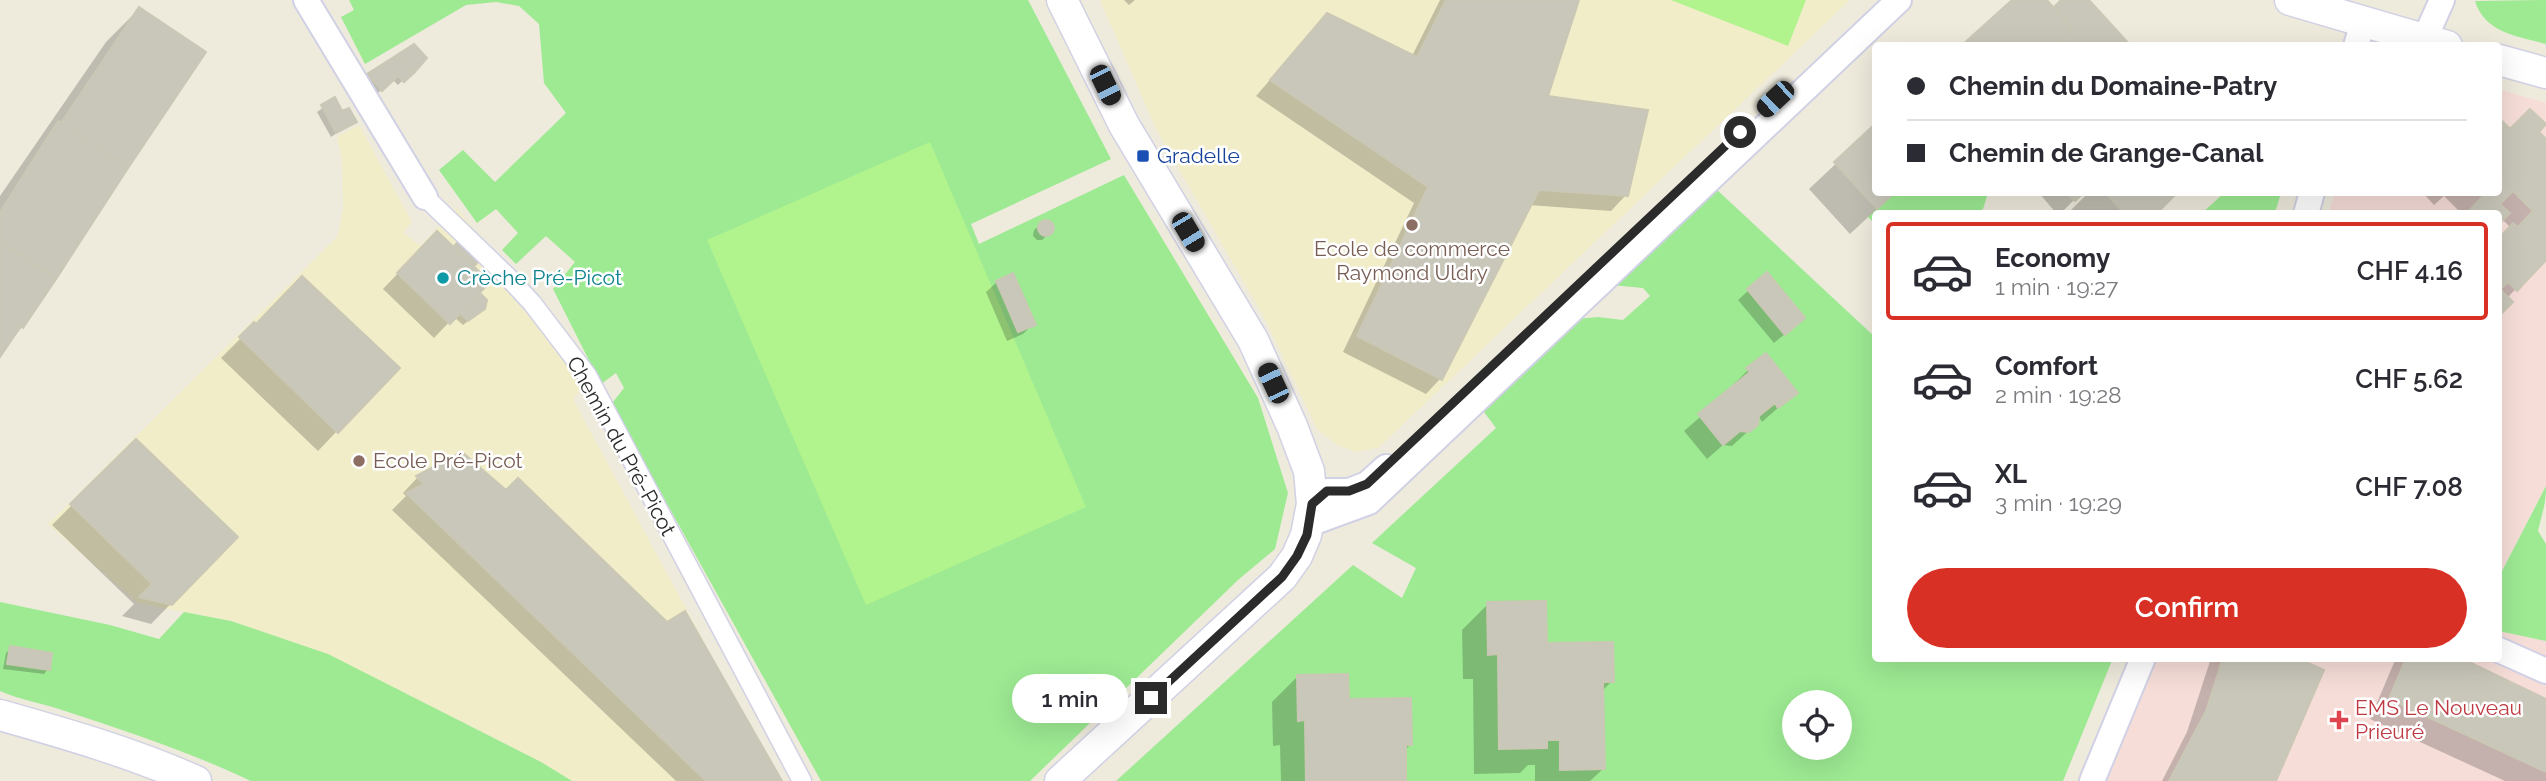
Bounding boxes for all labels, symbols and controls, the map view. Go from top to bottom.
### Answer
car [1087,62,1124,108]
text: Chemin du Domaine-Patry [1949,71,2277,101]
car [1753,77,1798,121]
route start [1724,116,1756,148]
text: Chemin de Grange-Canal [1949,138,2264,168]
place label: Gradelle [1157,143,1240,168]
marker: Gradelle [1135,148,1151,164]
car [1169,209,1208,255]
marker: Ecole de commerce Raymond Uldry [1404,217,1420,233]
place label: Ecole de commerce Raymond Uldry [1314,236,1510,285]
icon: car [1911,240,1974,303]
text: Economy [1995,243,2110,273]
text: CHF 4.16 [2357,256,2463,286]
place label: Crèche Pré-Picot [457,265,622,290]
marker: Crèche Pré-Picot [435,270,451,286]
text: 1 min · 19:27 [1995,273,2118,300]
icon: car [1911,348,1974,411]
text: Comfort [1995,351,2098,381]
street label: Chemin du Pré-Picot [562,352,681,540]
car [1255,360,1292,406]
text: CHF 5.62 [2355,364,2463,394]
text: 2 min · 19:28 [1995,381,2122,408]
place label: Ecole Pré-Picot [373,448,523,473]
marker: Ecole Pré-Picot [351,453,367,469]
icon: car [1911,456,1974,519]
text: XL [1995,459,2027,489]
text: CHF 7.08 [2355,472,2463,502]
text: 3 min · 19:29 [1995,489,2122,516]
button: Confirm [1907,568,2467,648]
callout: 1 min [1011,674,1126,722]
route end [1135,682,1167,714]
text: 1 min [1041,685,1099,712]
map controls [1782,690,1852,760]
button: locate [1782,690,1852,760]
place label: EMS Le Nouveau Prieuré [2355,695,2522,744]
marker: EMS Le Nouveau Prieuré [2329,710,2349,730]

